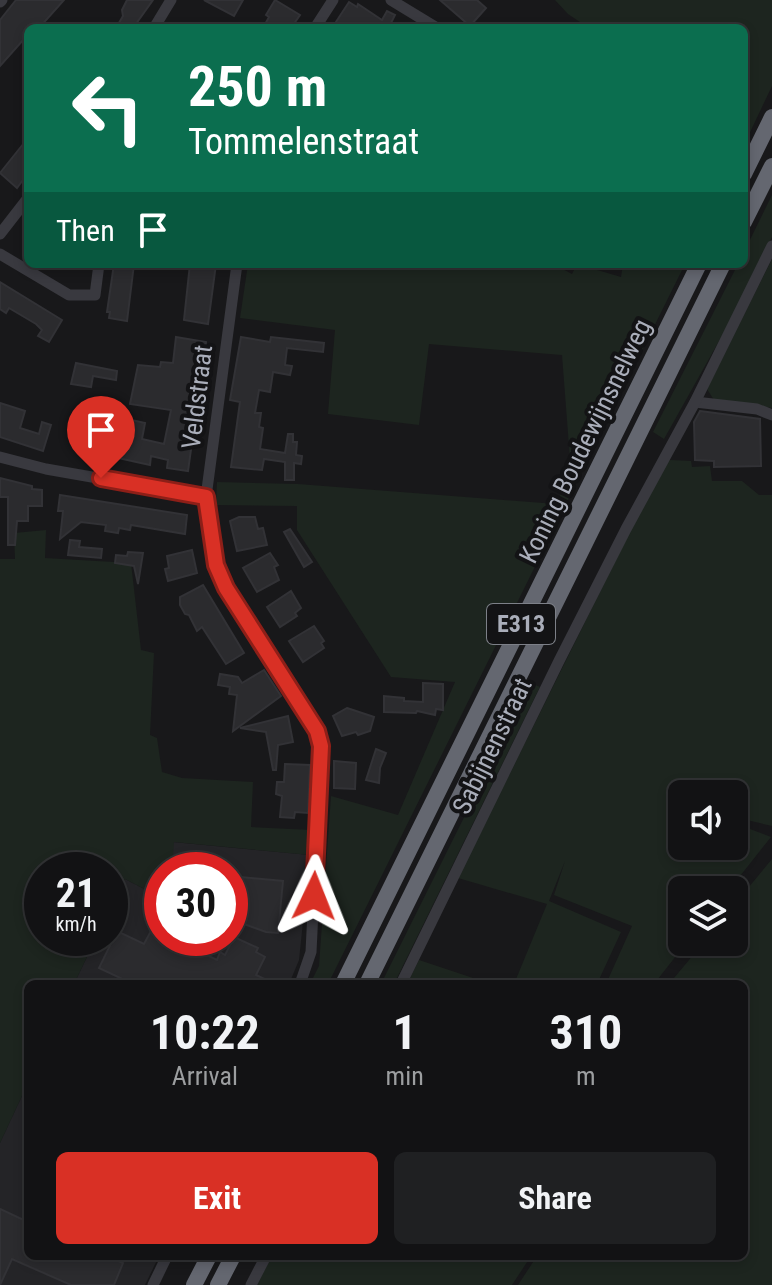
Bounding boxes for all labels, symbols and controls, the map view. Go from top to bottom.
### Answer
text: 250 m [188,54,327,120]
icon: left [56,56,160,160]
text: Tommelenstraat [188,121,419,163]
icon: arrive [131,208,175,252]
text: Then [56,213,115,248]
street label: Koning Boudewijnsnelweg [513,314,657,568]
street label: Veldstraat [176,343,218,451]
pin [67,396,135,478]
icon: arrive [79,408,123,452]
road number: E313 [487,604,555,644]
street label: Sabijnenstraat [446,673,538,819]
map controls [668,780,748,956]
button: sound [668,780,748,860]
speed limit sign: 30 [144,852,248,956]
position arrow [272,854,356,938]
text: 21 [56,870,96,917]
button: layers [668,876,748,956]
text: km/h [55,912,97,936]
text: 10:22 [150,1004,260,1061]
text: 1 [393,1004,417,1061]
text: 310 [549,1004,622,1061]
text: Arrival [172,1061,238,1091]
text: min [386,1061,424,1091]
text: m [576,1061,596,1091]
button: Exit [56,1152,378,1244]
button: Share [394,1152,716,1244]

